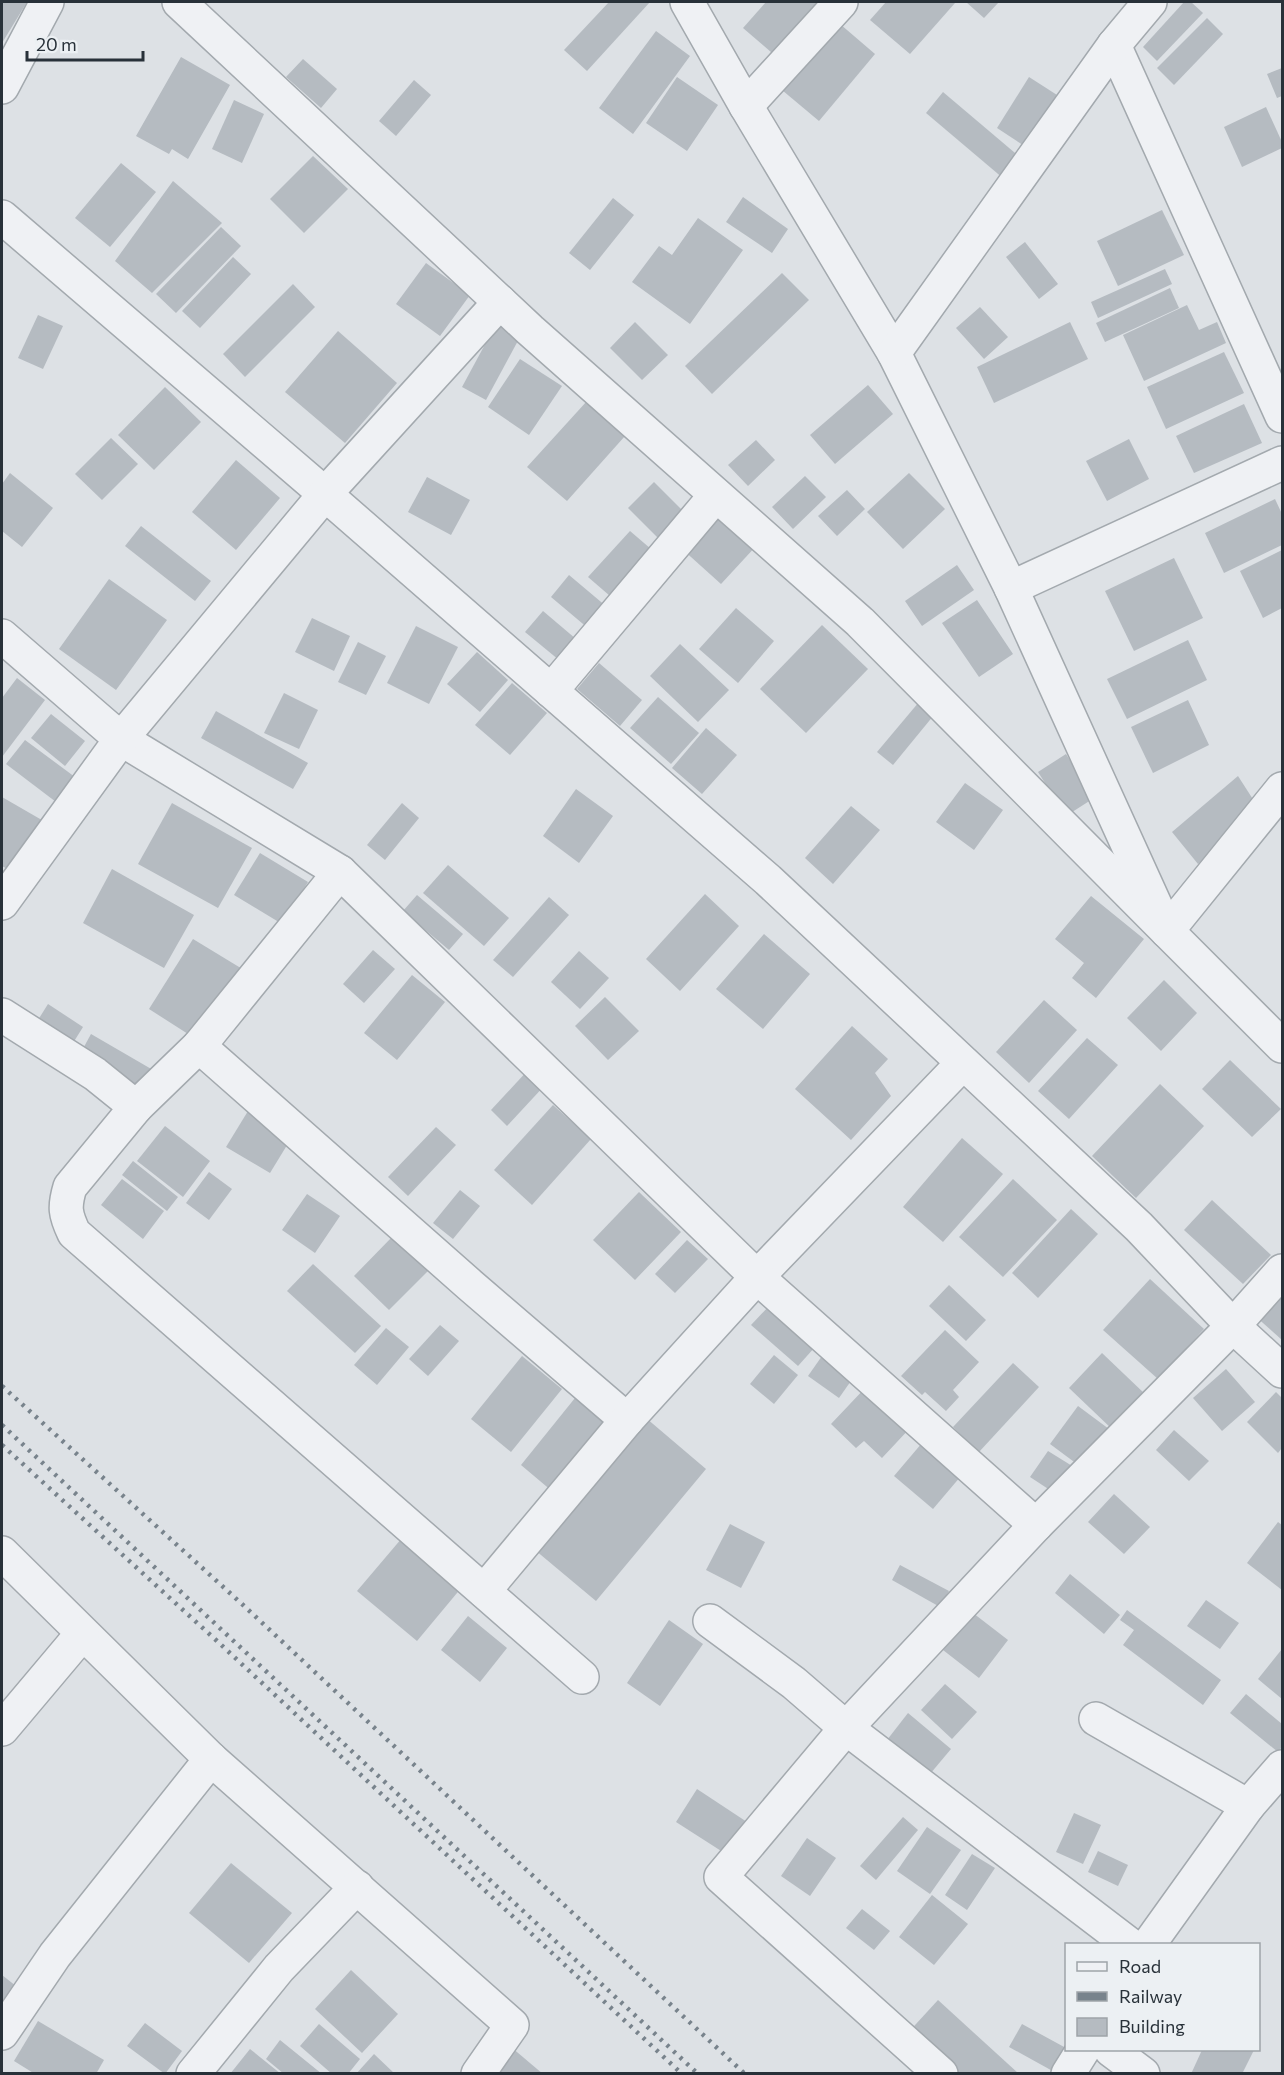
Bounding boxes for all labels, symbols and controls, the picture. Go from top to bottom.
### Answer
scale bar [27,24,142,62]
text: 20 m [36,33,77,55]
legend [1065,1943,1260,2051]
text: Road [1119,1955,1161,1977]
text: Railway [1119,1985,1182,2007]
text: Building [1119,2015,1185,2037]

